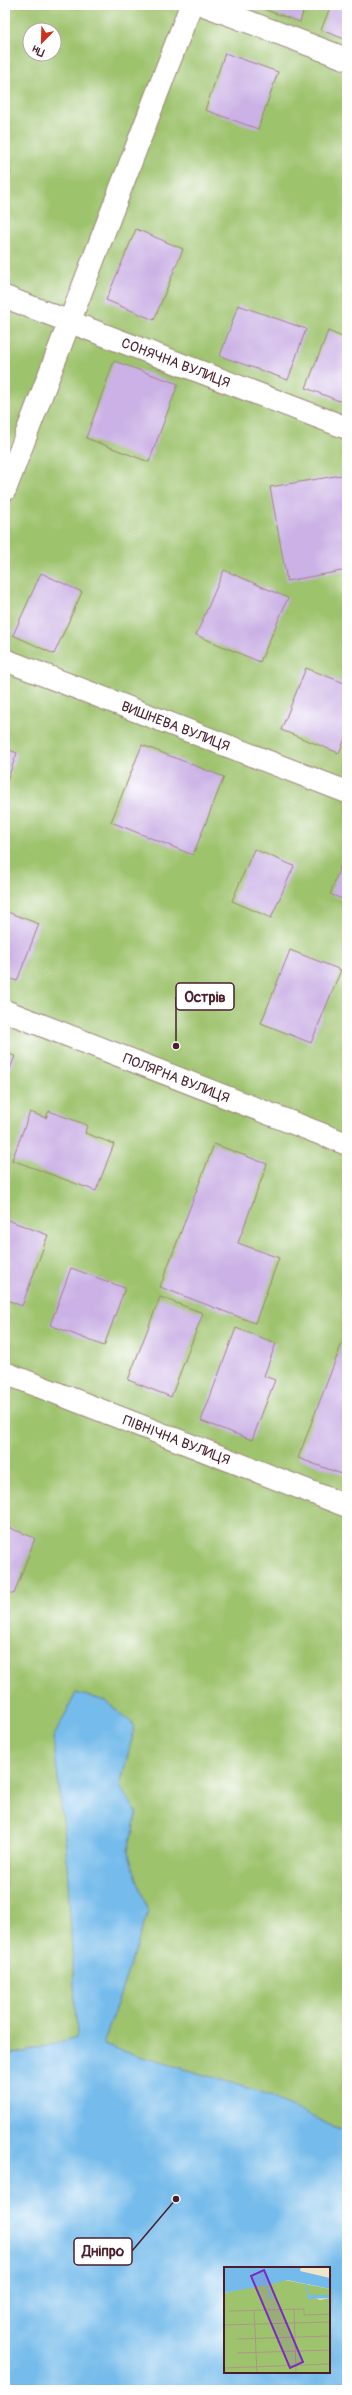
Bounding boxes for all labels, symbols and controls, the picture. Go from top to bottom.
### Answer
north arrow [22,22,62,62]
text: Пн [30,42,46,59]
street label: СОНЯЧНА ВУЛИЦЯ [119,334,233,391]
street label: ВИШНЕВА ВУЛИЦЯ [119,697,233,755]
callout: Острів [176,983,234,1010]
text: Острів [184,988,226,1007]
street label: ПОЛЯРНА ВУЛИЦЯ [121,1049,232,1106]
street label: ПІВНІЧНА ВУЛИЦЯ [120,1411,233,1468]
callout: Дніпро [74,2238,132,2265]
text: Дніпро [81,2242,124,2261]
inset map [224,2267,330,2373]

